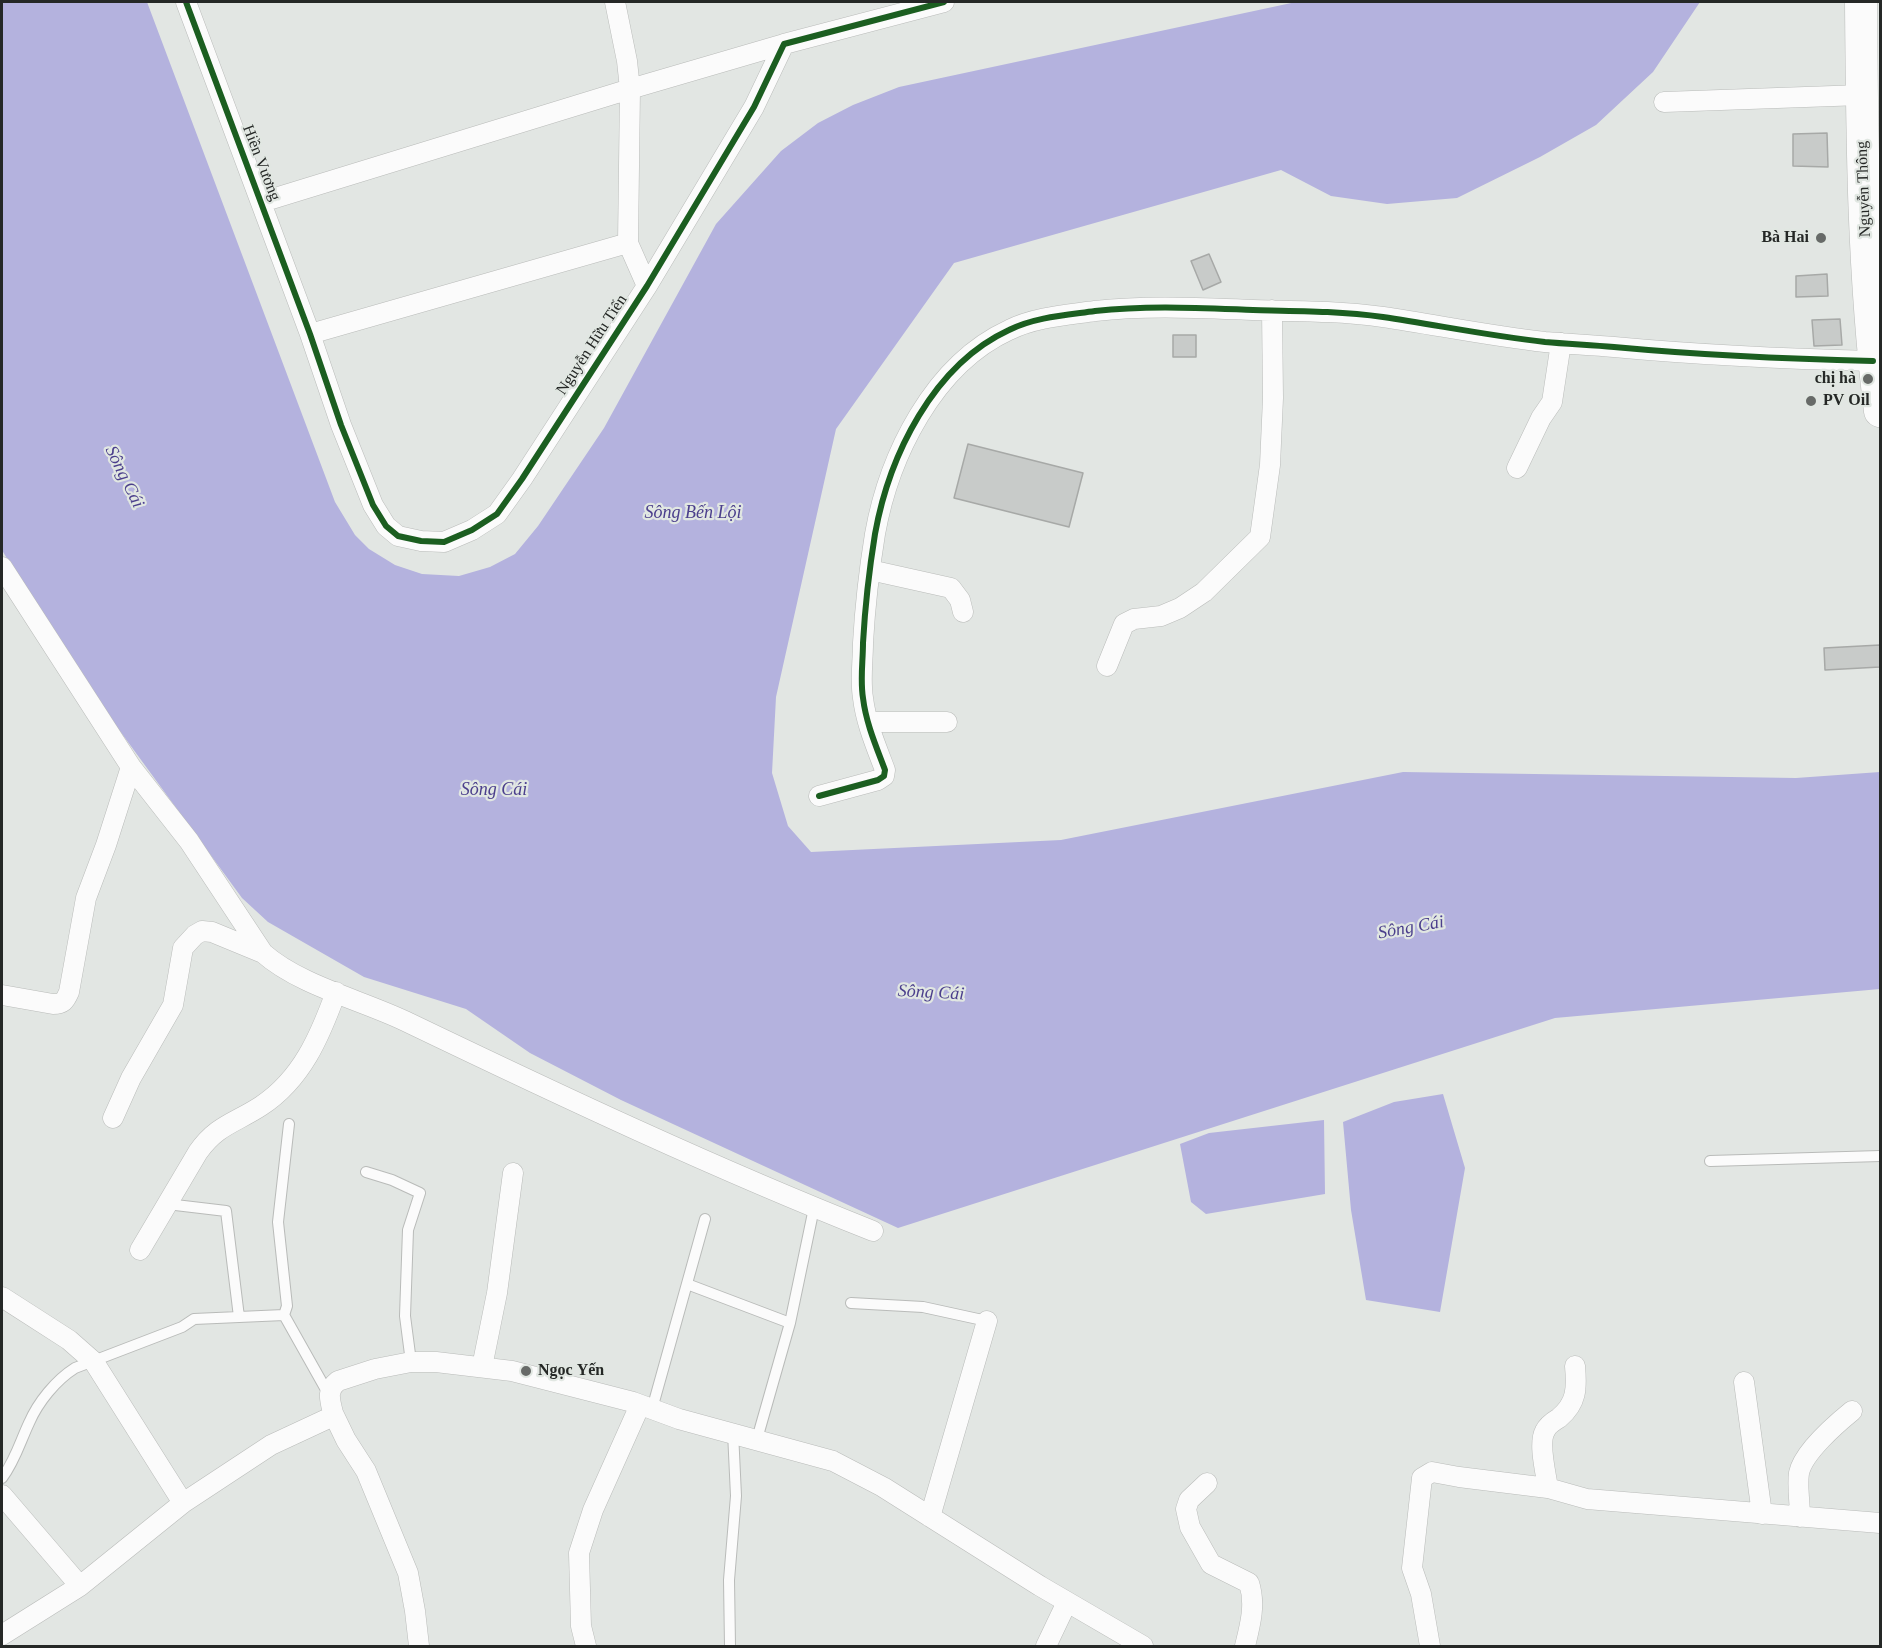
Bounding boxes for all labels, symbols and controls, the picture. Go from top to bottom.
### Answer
street label: Hiền Vương [238,122,284,204]
street label: Nguyễn Thông [1853,140,1875,238]
place label: Bà Hai [1761,228,1809,248]
marker: Bà Hai [1814,231,1828,245]
street label: Nguyễn Hữu Tiến [552,291,632,399]
place label: chị hà [1815,369,1856,389]
marker: chị hà [1861,372,1875,386]
place label: PV Oil [1823,391,1870,411]
marker: PV Oil [1804,394,1818,408]
water label: Sông Cái [100,442,148,512]
water label: Sông Bến Lội [645,502,741,524]
water label: Sông Cái [461,779,527,801]
water label: Sông Cái [1376,912,1446,944]
water label: Sông Cái [897,980,965,1006]
place label: Ngọc Yến [538,1361,604,1381]
marker: Ngọc Yến [519,1364,533,1378]

